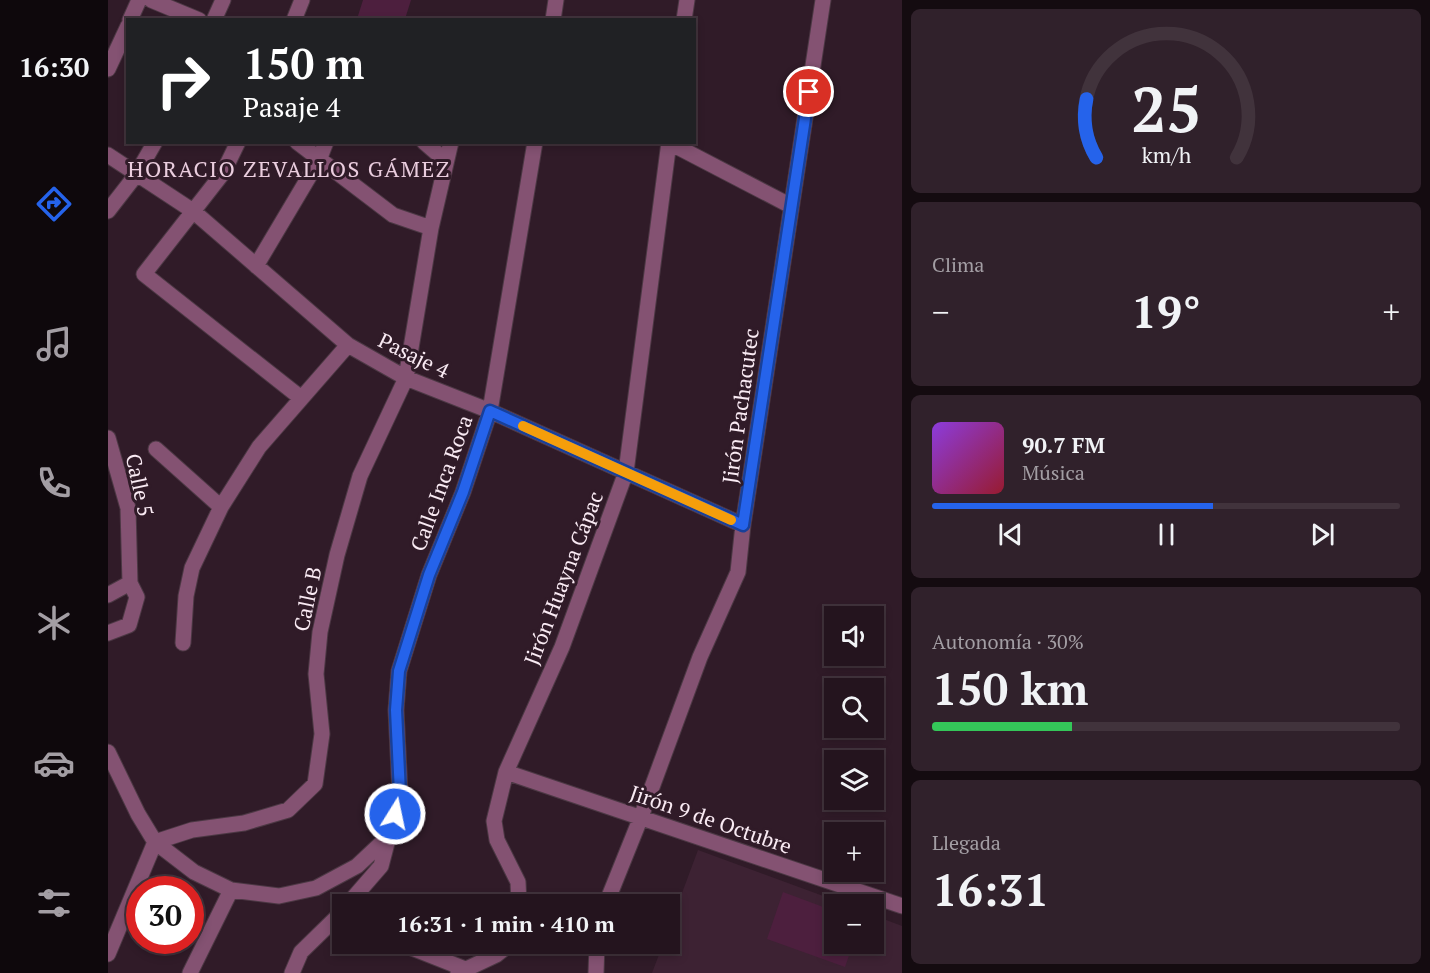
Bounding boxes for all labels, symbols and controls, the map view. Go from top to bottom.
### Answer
text: 150 m [243,35,364,91]
icon: right [144,42,222,120]
text: 16:30 [19,49,89,85]
pin [783,66,834,117]
text: 25 [1131,67,1201,150]
icon: arrive [792,75,825,108]
text: Pasaje 4 [243,89,340,125]
text: km/h [1141,141,1191,169]
district label: HORACIO ZEVALLOS GÁMEZ [127,154,451,183]
icon: directions [33,183,75,225]
text: Clima [932,251,984,278]
text: 19° [1131,281,1201,341]
text: − [932,290,950,333]
text: + [1382,290,1400,333]
icon: music [33,323,75,365]
street label: Pasaje 4 [374,326,455,385]
street label: Jirón Pachacutec [715,327,765,485]
street label: Calle Inca Roca [403,411,479,555]
text: 90.7 FM [1022,430,1105,459]
street label: Calle 5 [120,451,160,519]
text: Música [1022,459,1085,486]
icon: phone [33,462,75,504]
street label: Jirón Huayna Cápac [517,487,609,669]
icon: previous [994,518,1027,551]
icon: pause [1150,518,1183,551]
icon: next [1306,518,1339,551]
street label: Calle B [287,564,327,634]
icon: climate [33,602,75,644]
map controls [824,606,884,954]
button: sound [824,606,884,666]
text: Autonomía · 30% [932,628,1084,655]
text: 150 km [932,658,1088,718]
button: search [824,678,884,738]
icon: car [33,742,75,784]
button: layers [824,750,884,810]
street label: Jirón 9 de Octubre [626,778,796,860]
position arrow [363,782,427,846]
button: + [824,822,884,882]
text: Llegada [932,829,1001,856]
text: 16:31 [932,859,1049,919]
speed limit sign: 30 [126,876,204,954]
icon: filters [33,882,75,924]
button: − [824,894,884,954]
text: 16:31 · 1 min · 410 m [397,909,615,938]

